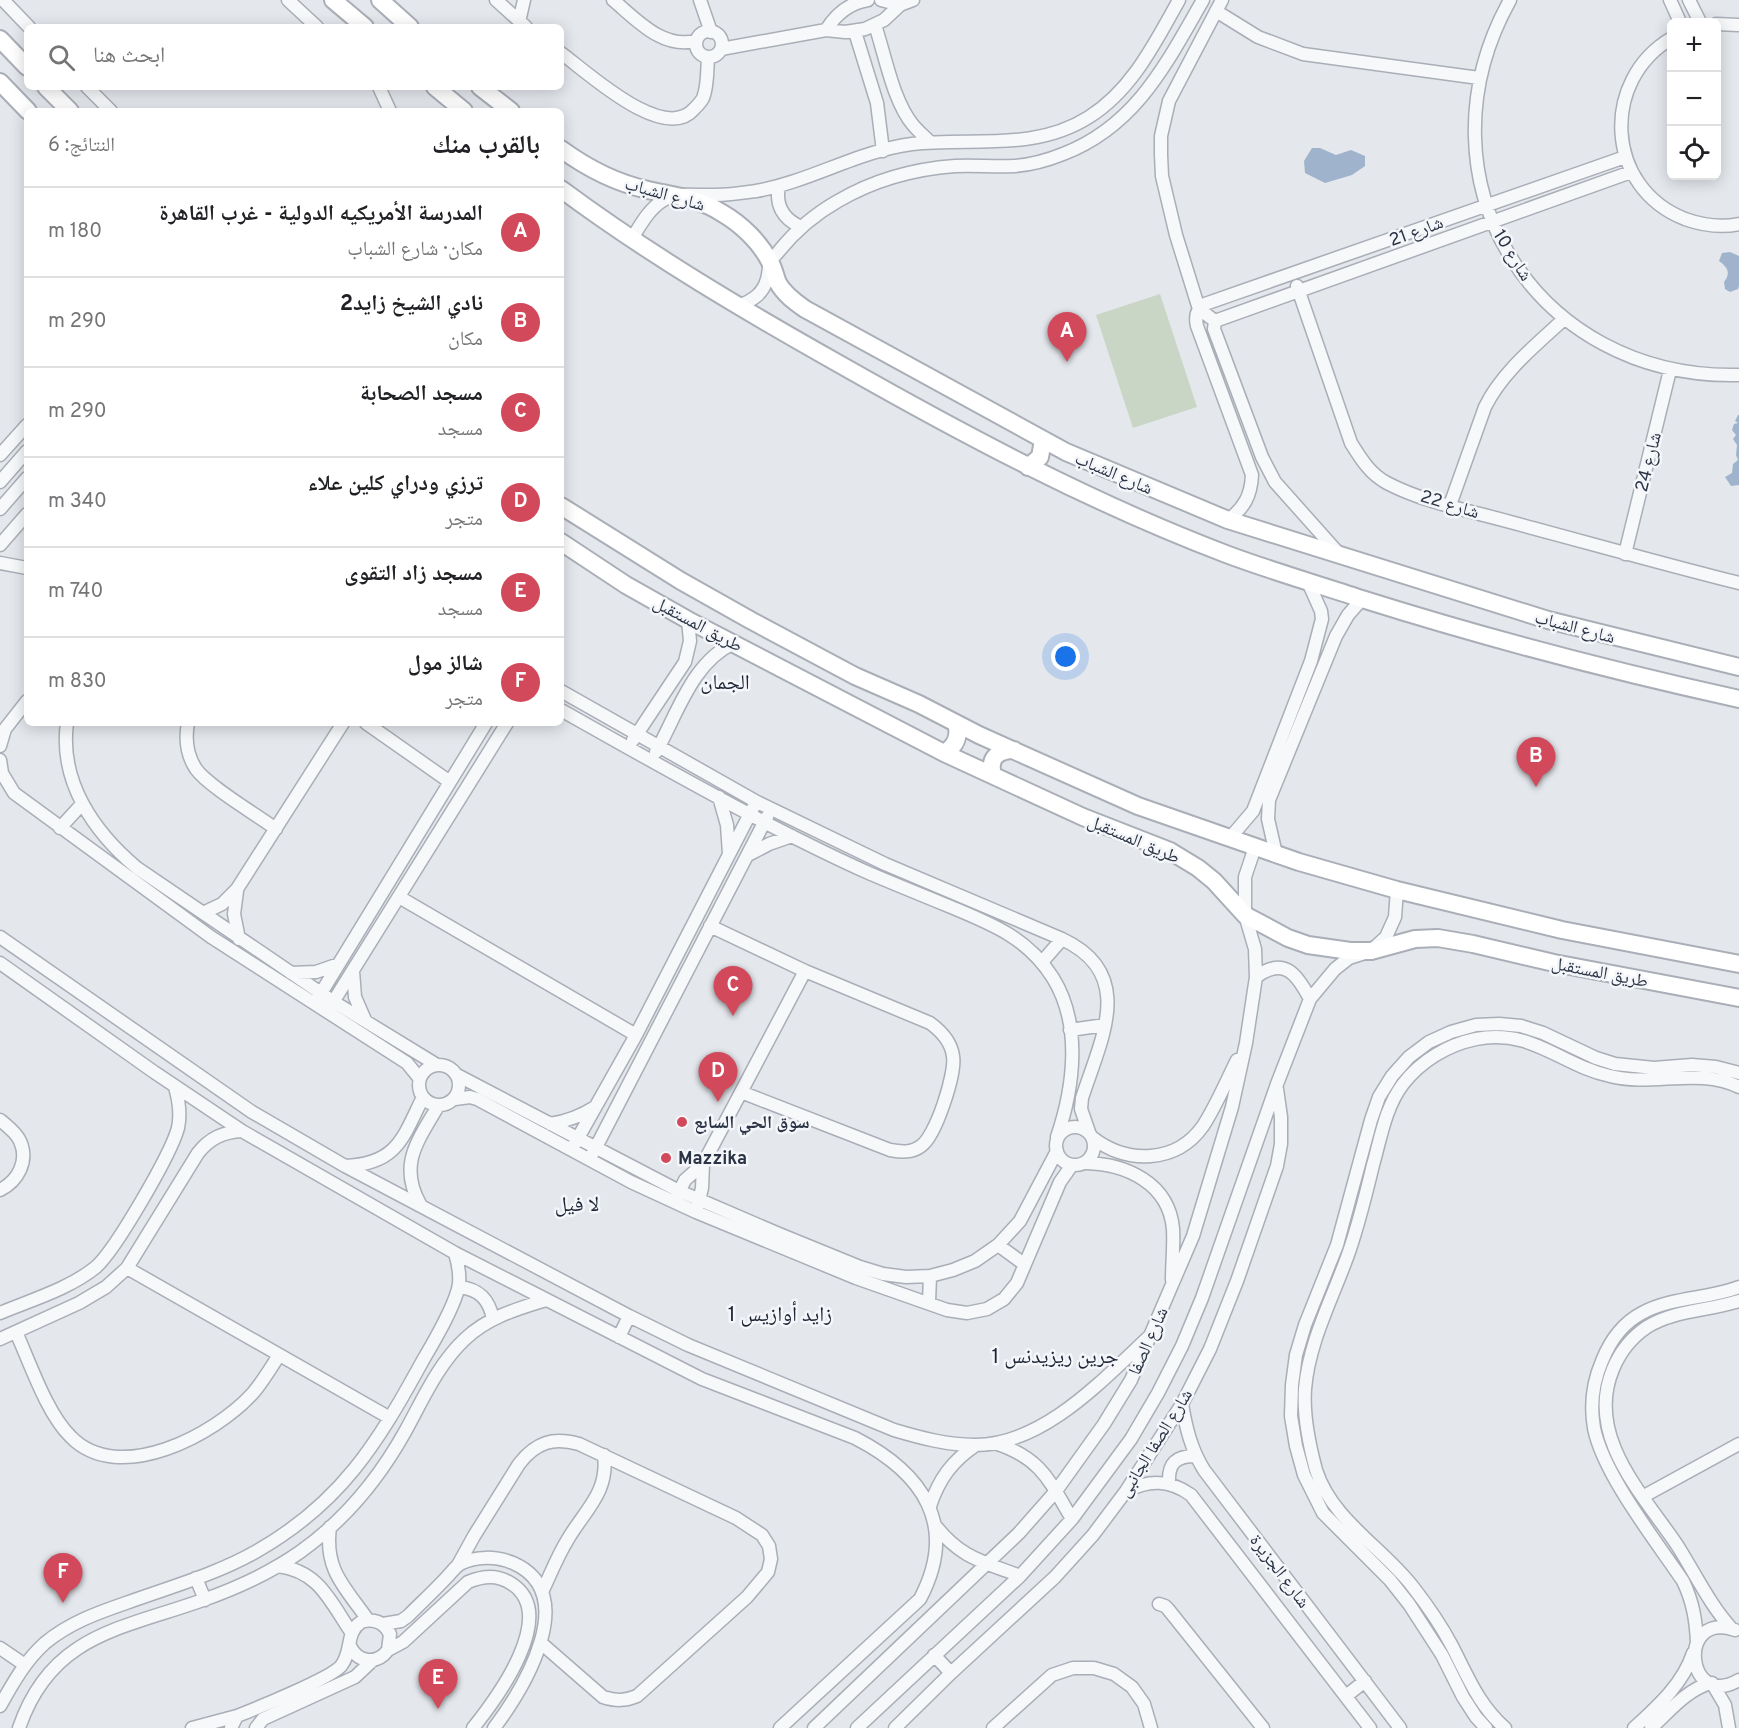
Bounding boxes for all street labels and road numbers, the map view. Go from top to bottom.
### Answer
street label: شارع الشباب [622,173,707,218]
street label: شارع 21 [1386,212,1447,253]
street label: شارع 10 [1487,226,1537,286]
street label: شارع 24 [1631,430,1668,494]
street label: شارع الشباب [1071,448,1156,501]
street label: شارع 22 [1417,486,1482,525]
street label: طريق المستقبل [649,592,746,658]
street label: شارع الشباب [1532,607,1617,650]
street label: طريق المستقبل [1084,811,1183,870]
street label: طريق المستقبل [1549,953,1650,994]
street label: شارع الصفا [1124,1304,1175,1379]
street label: شارع الصفا الجانبى [1114,1385,1199,1502]
street label: شارع الجزيرة [1244,1530,1314,1613]

